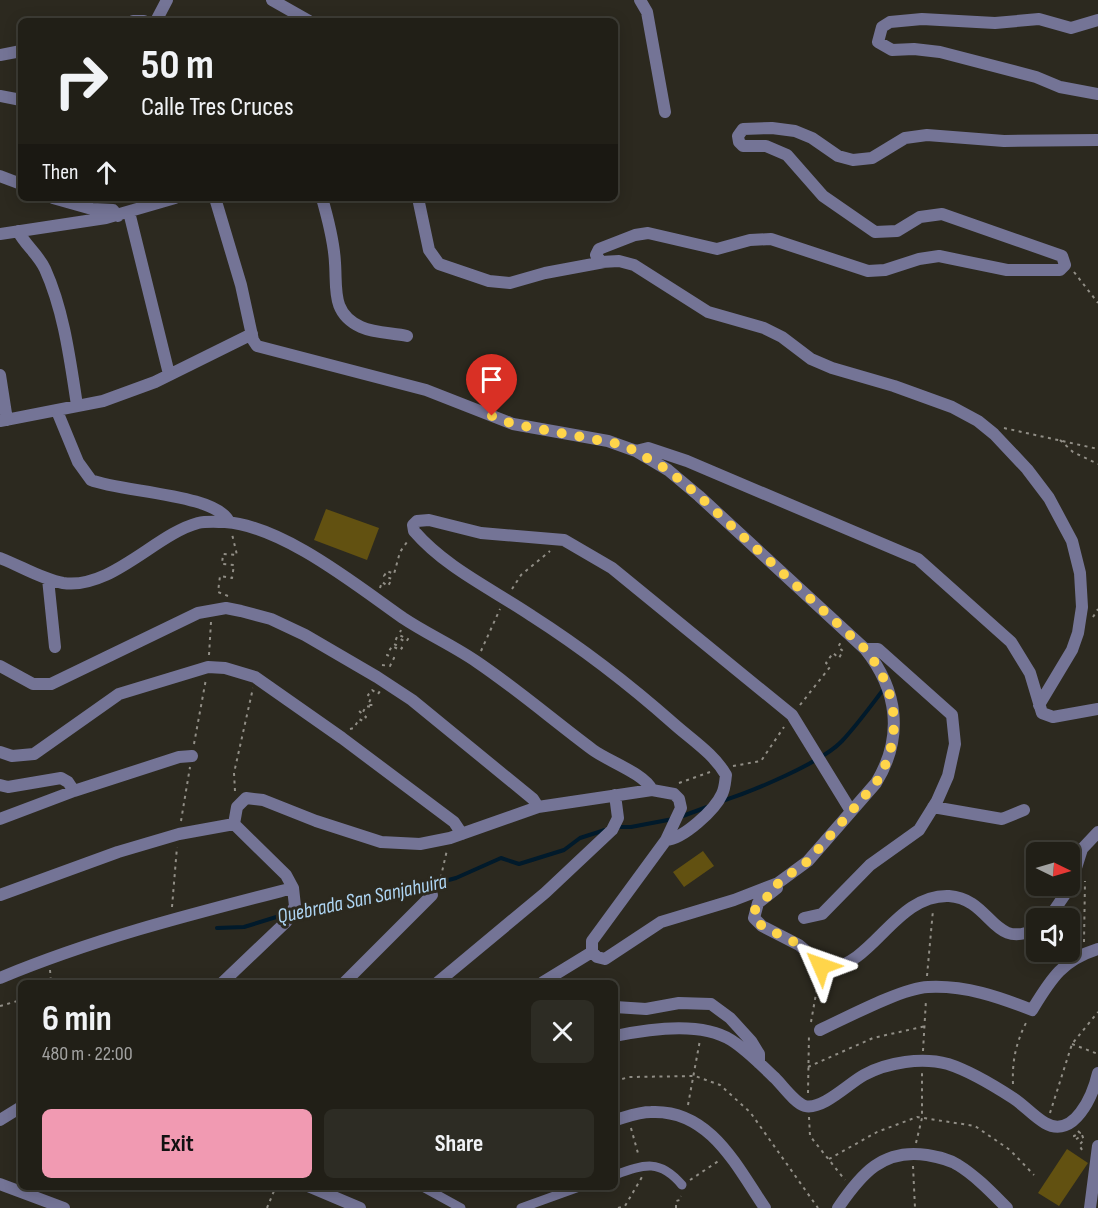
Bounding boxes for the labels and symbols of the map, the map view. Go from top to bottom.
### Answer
pin [466,354,517,416]
north arrow [1026,842,1080,896]
water label: Quebrada San Sanjahuira [275,869,450,929]
position arrow [789,934,853,998]

